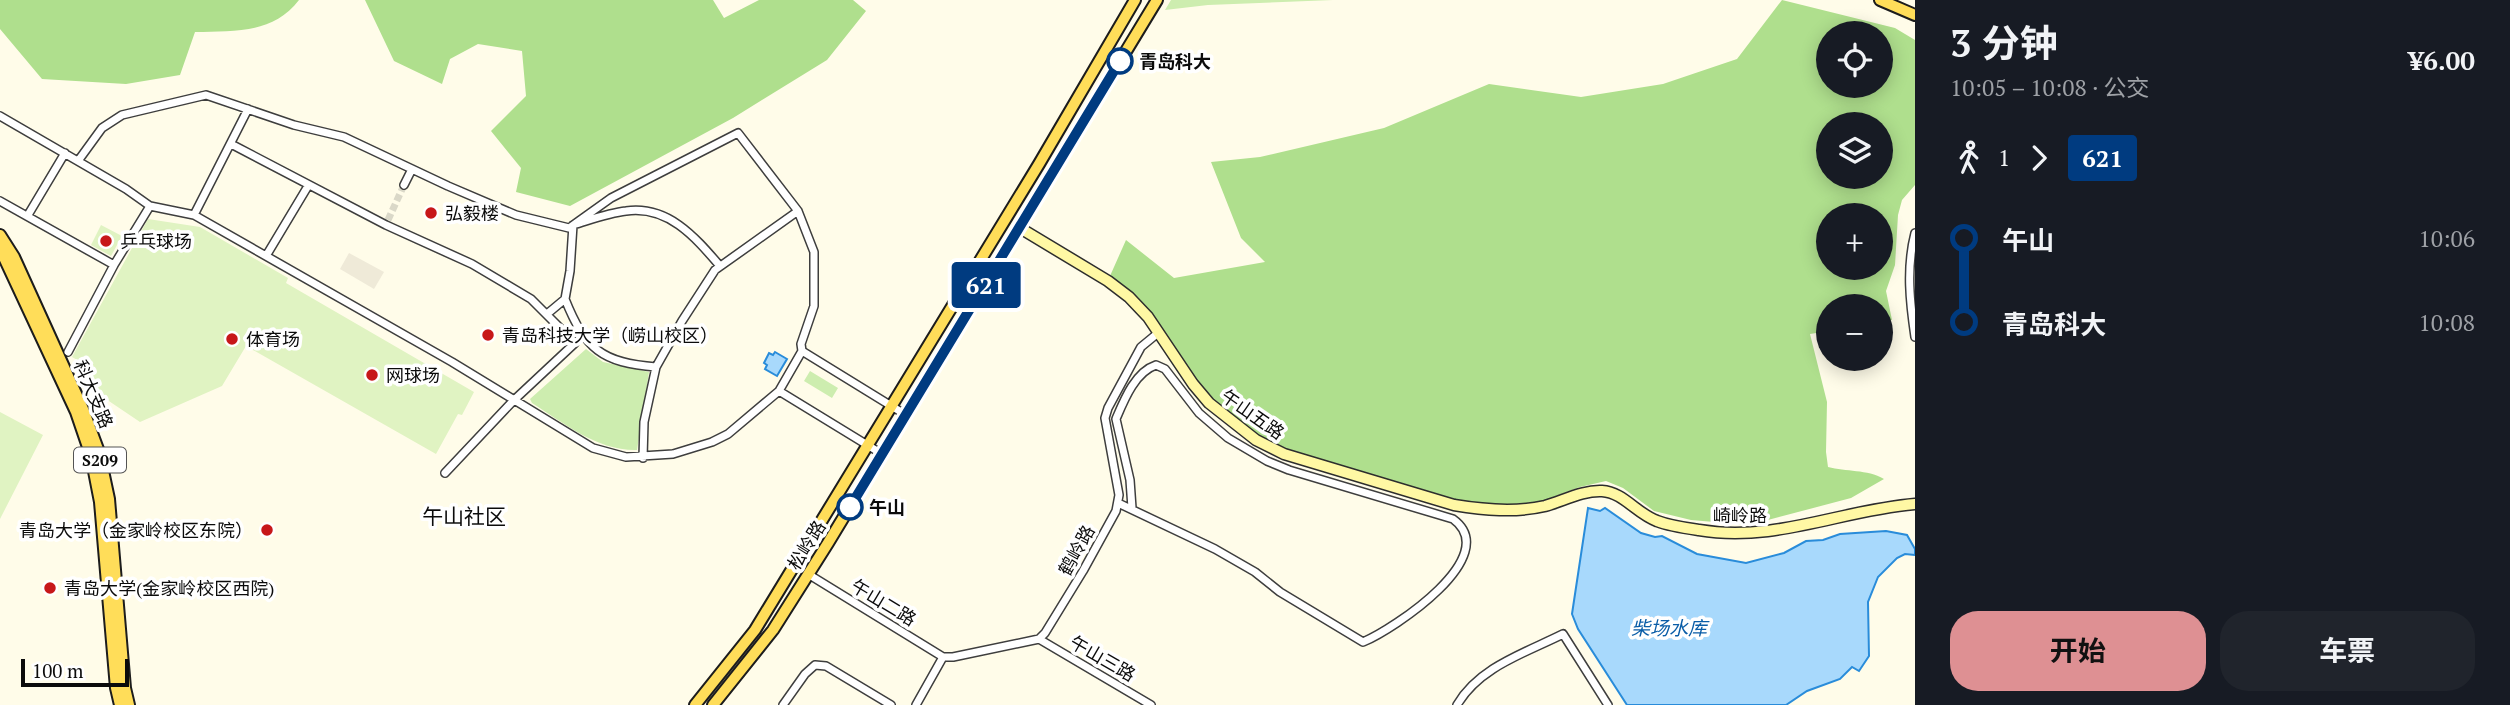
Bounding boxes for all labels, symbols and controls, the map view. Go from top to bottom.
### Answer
text: 3 分钟 [1950,18,2058,68]
map controls [1816,21,1893,371]
button: locate [1816,21,1893,98]
text: ¥6.00 [2409,43,2475,77]
marker: 青岛科大 [1107,48,1133,74]
place label: 青岛科大 [1139,49,1211,73]
text: 10:05 – 10:08 · 公交 [1950,72,2150,103]
button: layers [1816,112,1893,189]
icon: walk [1950,139,1988,177]
icon: forward [2020,139,2058,177]
text: 1 [1998,142,2010,173]
text: 621 [2082,142,2123,174]
place label: 弘毅楼 [445,201,499,225]
button: + [1816,203,1893,280]
marker: 弘毅楼 [423,205,439,221]
text: 午山 [2002,223,2054,257]
text: 10:06 [2418,223,2475,254]
place label: 乒乓球场 [120,229,192,253]
marker: 乒乓球场 [98,233,114,249]
line badge: 621 [946,262,1026,308]
text: 621 [966,269,1006,301]
button: − [1816,294,1893,371]
text: 青岛科大 [2002,307,2106,341]
text: 10:08 [2418,307,2475,338]
place label: 青岛科技大学（崂山校区） [502,323,718,347]
place label: 体育场 [246,327,300,351]
marker: 青岛科技大学（崂山校区） [480,327,496,343]
marker: 体育场 [224,331,240,347]
street label: 科大支路 [69,356,119,432]
place label: 网球场 [386,363,440,387]
marker: 网球场 [364,367,380,383]
street label: 午山五路 [1217,384,1289,444]
road number: S209 [74,447,126,472]
marker: 午山 [837,494,863,520]
place label: 午山 [869,495,905,519]
district label: 午山社区 [422,502,506,530]
street label: 崎岭路 [1713,503,1767,527]
street label: 松岭路 [782,516,830,574]
place label: 青岛大学（金家岭校区东院） [19,518,253,542]
street label: 鹤岭路 [1052,521,1100,579]
marker: 青岛大学（金家岭校区东院） [259,522,275,538]
street label: 午山二路 [847,573,921,631]
place label: 青岛大学(金家岭校区西院) [64,576,274,600]
marker: 青岛大学(金家岭校区西院) [42,580,58,596]
button: 开始 [1950,611,2206,691]
button: 车票 [2220,611,2475,691]
water label: 柴场水库 [1631,615,1710,640]
street label: 午山三路 [1066,630,1140,686]
scale bar [21,656,130,688]
text: 100 m [32,658,83,683]

